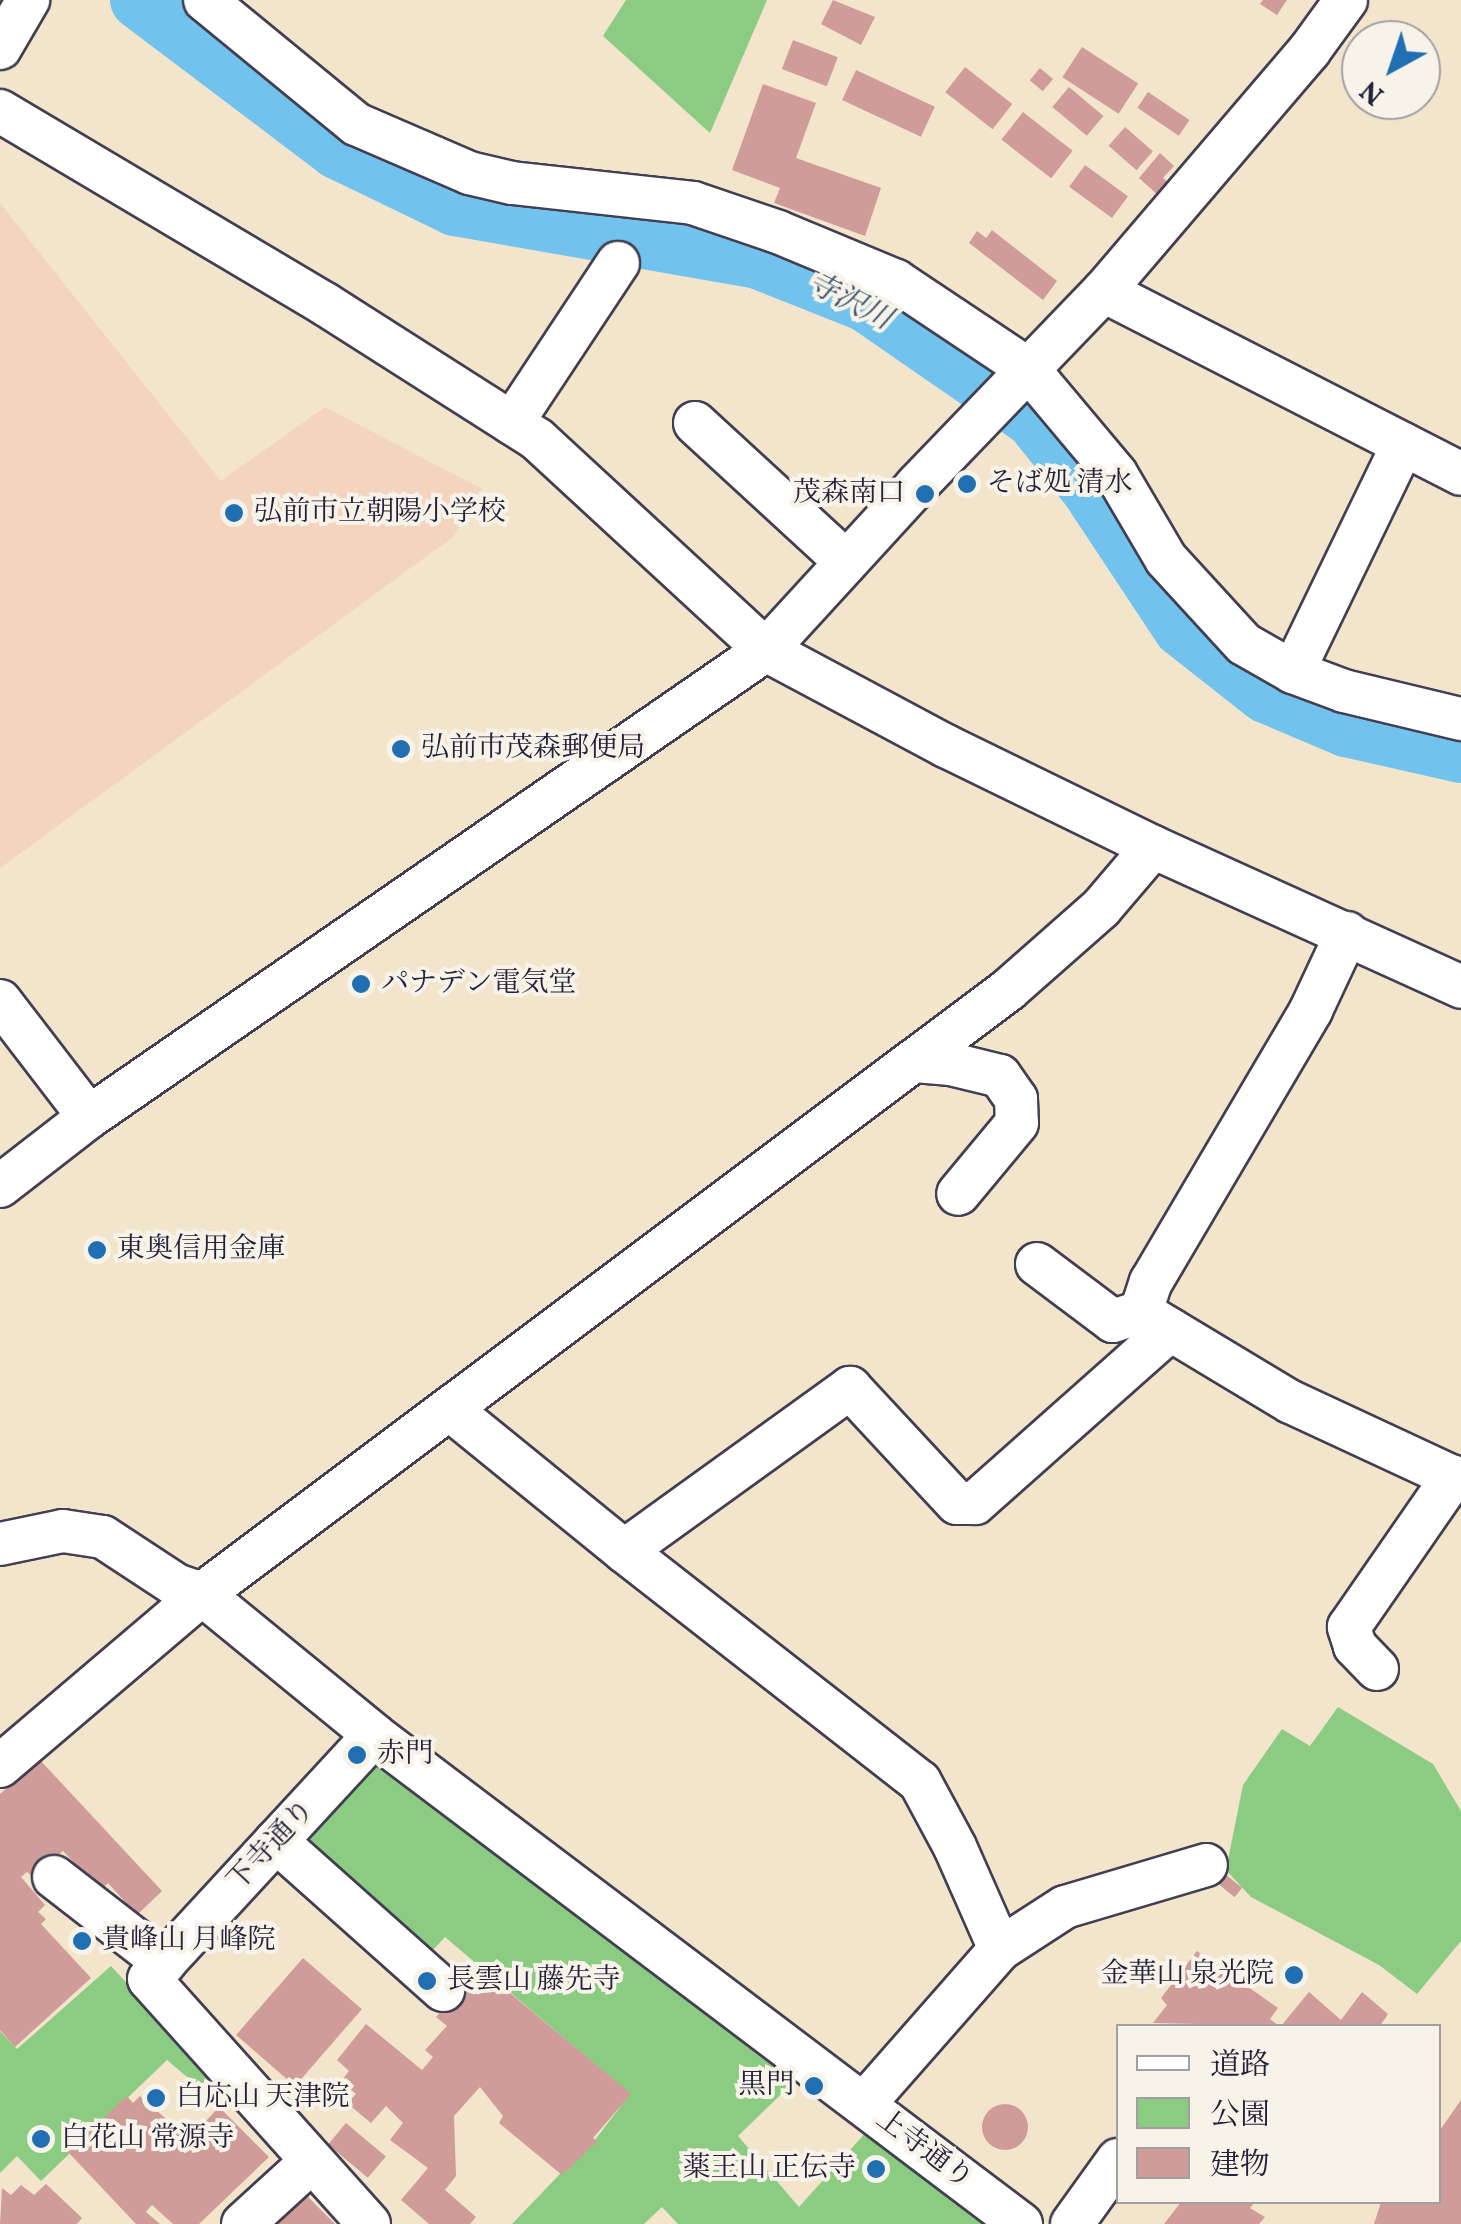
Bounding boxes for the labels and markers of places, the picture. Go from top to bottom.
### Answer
place label: そば処 清水 [987,467,1133,501]
marker: そば処 清水 [956,473,978,495]
place label: 茂森南口 [793,477,905,511]
marker: 茂森南口 [914,483,936,505]
place label: 弘前市立朝陽小学校 [254,496,506,530]
marker: 弘前市立朝陽小学校 [223,502,245,524]
place label: 弘前市茂森郵便局 [421,732,645,766]
marker: 弘前市茂森郵便局 [390,738,412,760]
place label: パナデン電気堂 [381,967,577,1001]
marker: パナデン電気堂 [350,973,372,995]
place label: 東奥信用金庫 [117,1233,285,1267]
marker: 東奥信用金庫 [86,1239,108,1261]
place label: 赤門 [377,1738,433,1772]
marker: 赤門 [346,1744,368,1766]
place label: 貴峰山 月峰院 [102,1924,276,1958]
marker: 貴峰山 月峰院 [71,1930,93,1952]
place label: 金華山 泉光院 [1100,1958,1274,1992]
place label: 長雲山 藤先寺 [447,1964,621,1998]
marker: 金華山 泉光院 [1283,1964,1305,1986]
marker: 長雲山 藤先寺 [416,1970,438,1992]
place label: 黒門 [738,2069,794,2103]
marker: 黒門 [803,2075,825,2097]
place label: 白応山 天津院 [176,2081,350,2115]
marker: 白応山 天津院 [145,2087,167,2109]
place label: 白花山 常源寺 [61,2122,235,2156]
marker: 白花山 常源寺 [30,2128,52,2150]
place label: 薬王山 正伝寺 [682,2152,856,2186]
marker: 薬王山 正伝寺 [865,2158,887,2180]

